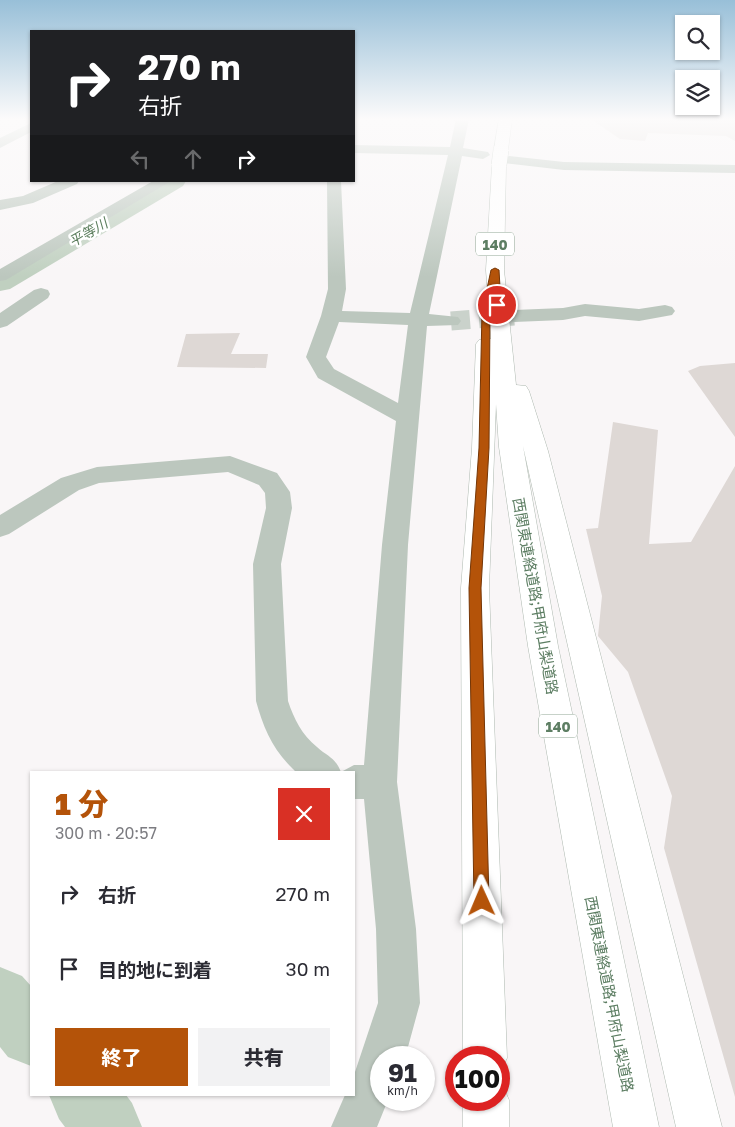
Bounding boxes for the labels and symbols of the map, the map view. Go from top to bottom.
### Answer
water label: 平等川 [66,213,112,250]
road number: 140 [476,232,514,255]
pin [476,284,518,326]
street label: 西関東連絡道路;甲府山梨道路 [510,496,562,696]
road number: 140 [539,714,577,738]
position arrow [455,874,507,926]
street label: 西関東連絡道路;甲府山梨道路 [582,894,638,1094]
speed limit sign: 100 [445,1046,510,1111]

